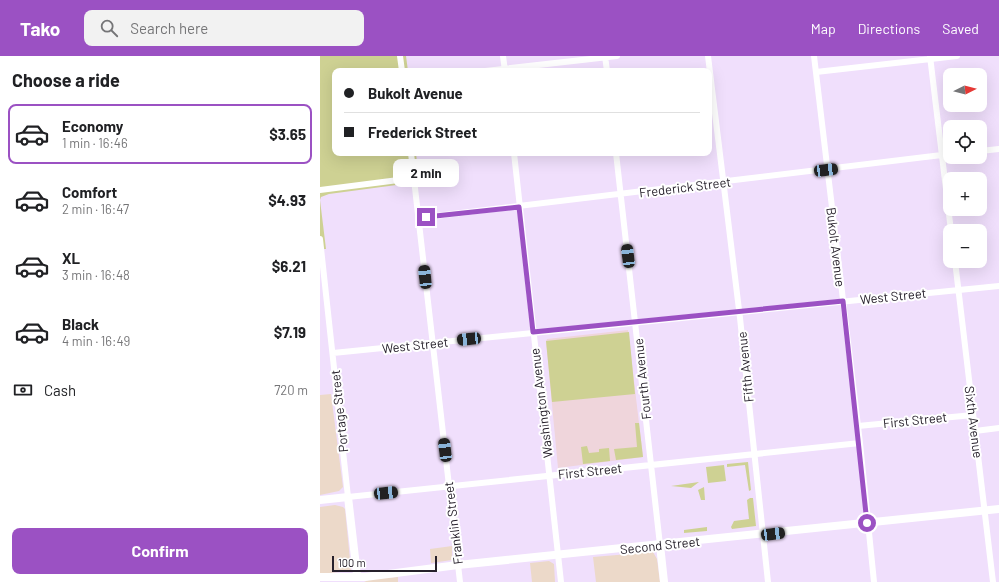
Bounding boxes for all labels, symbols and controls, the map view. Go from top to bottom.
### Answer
search box [84,10,364,46]
text: Tako [20,17,60,40]
icon: search [98,17,120,39]
text: Search here [130,19,208,37]
text: Map [811,20,836,37]
text: Directions [858,20,920,37]
text: Saved [942,20,979,37]
north arrow [943,68,987,112]
map controls [943,68,987,268]
text: Choose a ride [12,69,120,91]
text: Bukolt Avenue [368,84,463,102]
icon: car [14,116,50,152]
text: Economy [62,117,123,135]
button: locate [943,120,987,164]
text: Frederick Street [368,123,477,141]
text: $3.65 [269,125,306,143]
text: 1 min · 16:46 [62,135,128,151]
callout: 2 min [393,159,459,187]
car [813,163,839,177]
text: 2 min [410,165,442,181]
button: + [943,172,987,216]
street label: Frederick Street [638,173,732,201]
icon: car [14,182,50,218]
text: Comfort [62,183,117,201]
text: $4.93 [268,191,306,209]
text: 2 min · 16:47 [62,201,129,217]
street label: Bukolt Avenue [823,206,849,288]
route end [417,208,435,226]
button: − [943,224,987,268]
car [621,243,635,269]
icon: car [14,248,50,284]
text: XL [62,249,80,267]
text: $6.21 [272,257,306,275]
car [418,264,432,290]
text: 3 min · 16:48 [62,267,130,283]
street label: West Street [859,285,927,307]
icon: car [14,314,50,350]
text: Black [62,315,99,333]
text: $7.19 [274,323,306,341]
street label: Fifth Avenue [733,331,757,403]
car [456,332,482,346]
text: 4 min · 16:49 [62,333,130,349]
street label: West Street [381,334,449,356]
street label: Fourth Avenue [630,338,654,420]
street label: Washington Avenue [526,347,556,459]
street label: Portage Street [327,369,351,453]
icon: cash [12,379,34,401]
text: Cash [44,381,76,399]
text: 720 m [274,382,308,398]
street label: Sixth Avenue [962,385,986,459]
street label: First Street [882,409,948,431]
car [438,437,452,463]
street label: First Street [557,460,623,482]
street label: Franklin Street [440,481,466,565]
car [373,486,399,500]
route start [858,514,876,532]
car [760,527,786,541]
button: Confirm [12,528,308,574]
street label: Second Street [619,533,701,557]
scale bar [332,554,437,573]
text: 100 m [338,556,366,569]

